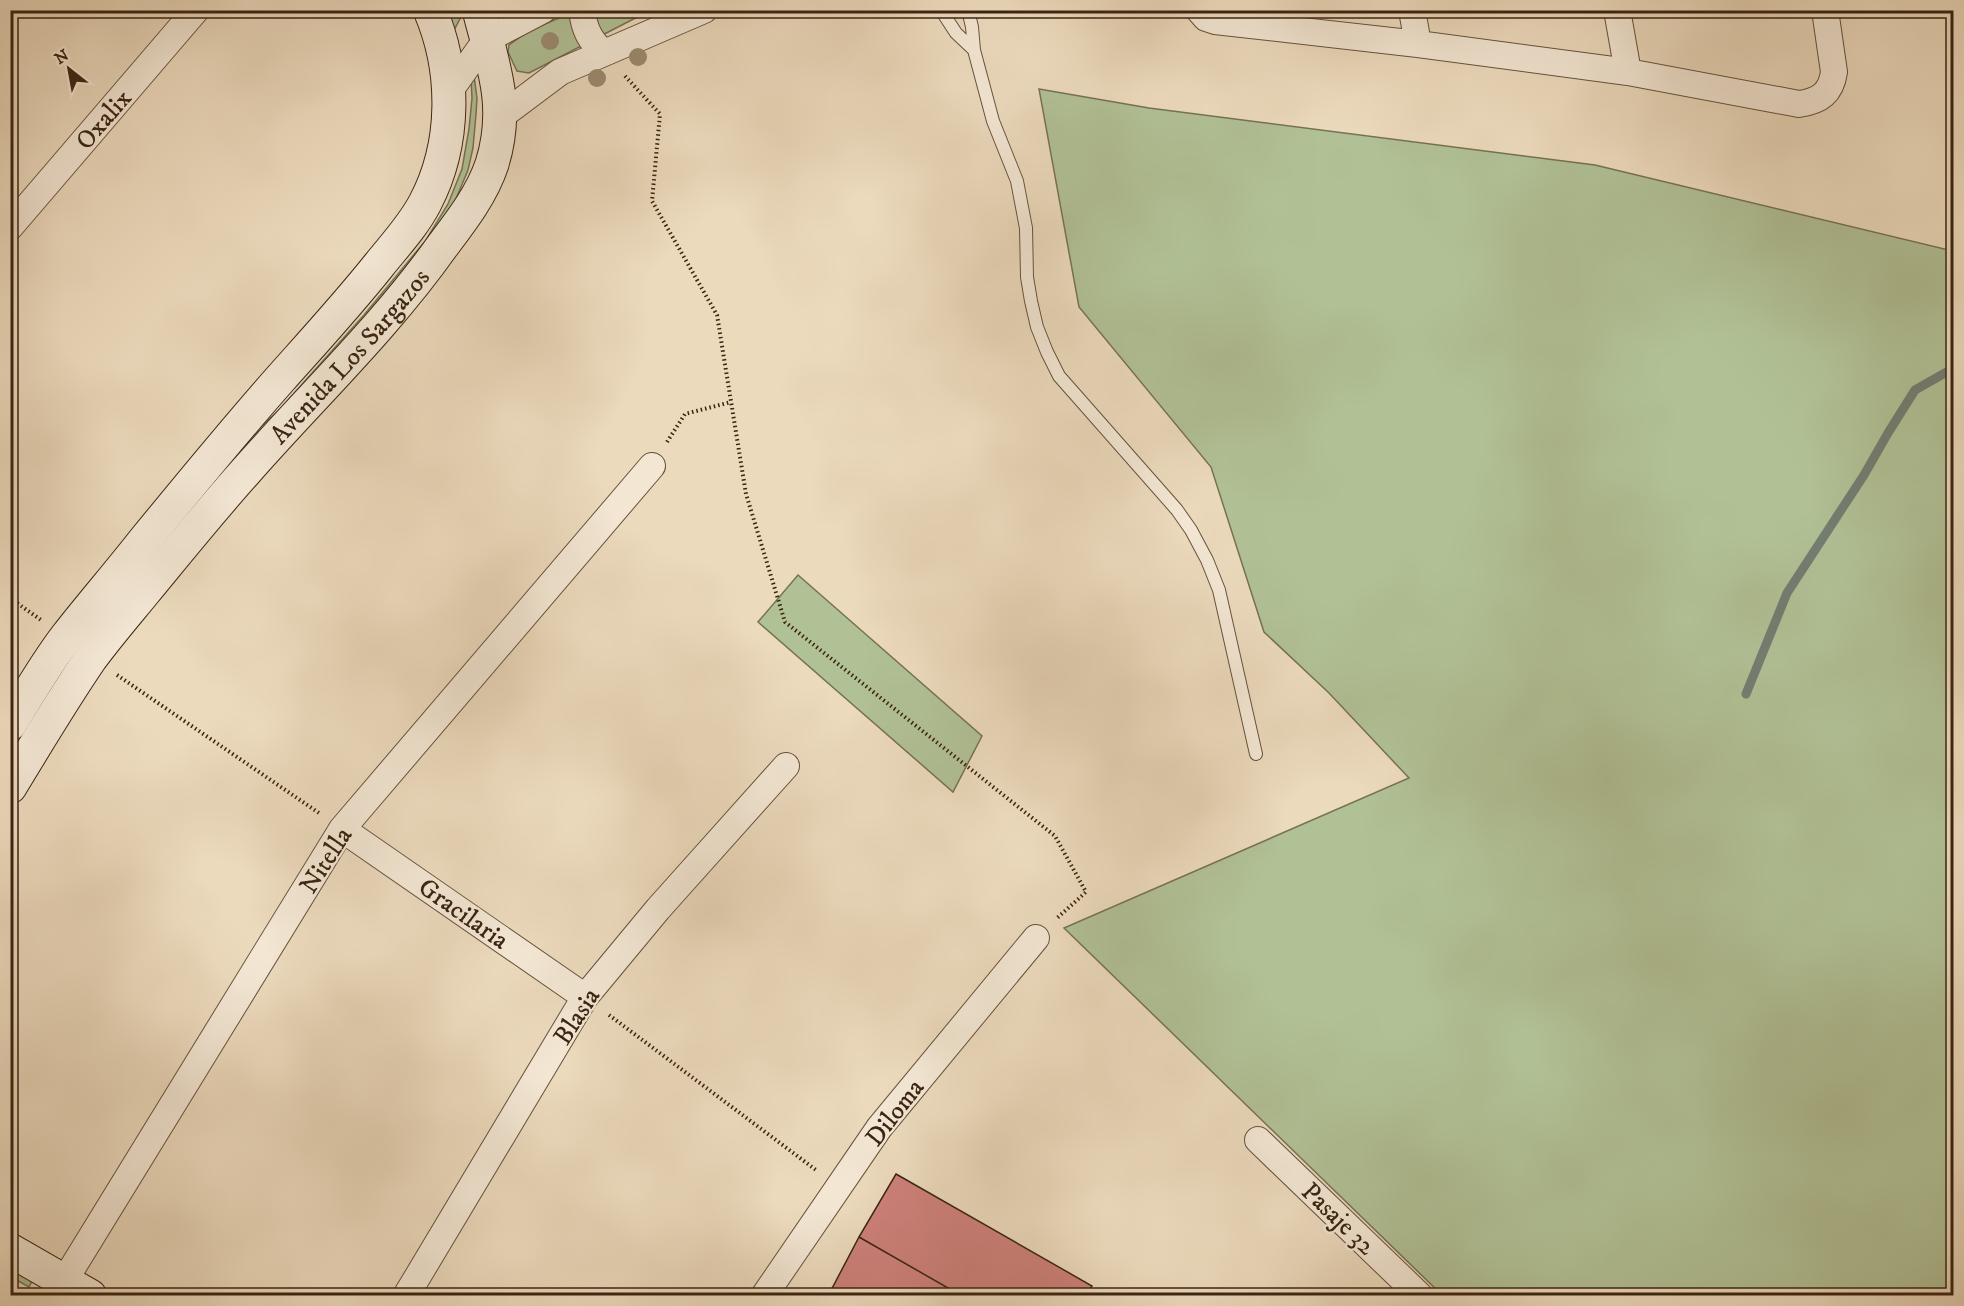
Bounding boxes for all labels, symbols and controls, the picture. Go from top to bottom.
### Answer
north arrow [39,39,99,99]
text: N [51,45,73,69]
street label: Oxalix [69,83,140,157]
street label: Avenida Los Sargazos [263,262,438,452]
street label: Nitella [293,821,360,900]
street label: Gracilaria [411,871,515,957]
street label: Blasia [547,982,608,1052]
street label: Diloma [858,1072,932,1153]
street label: Pasaje 32 [1294,1176,1382,1263]

